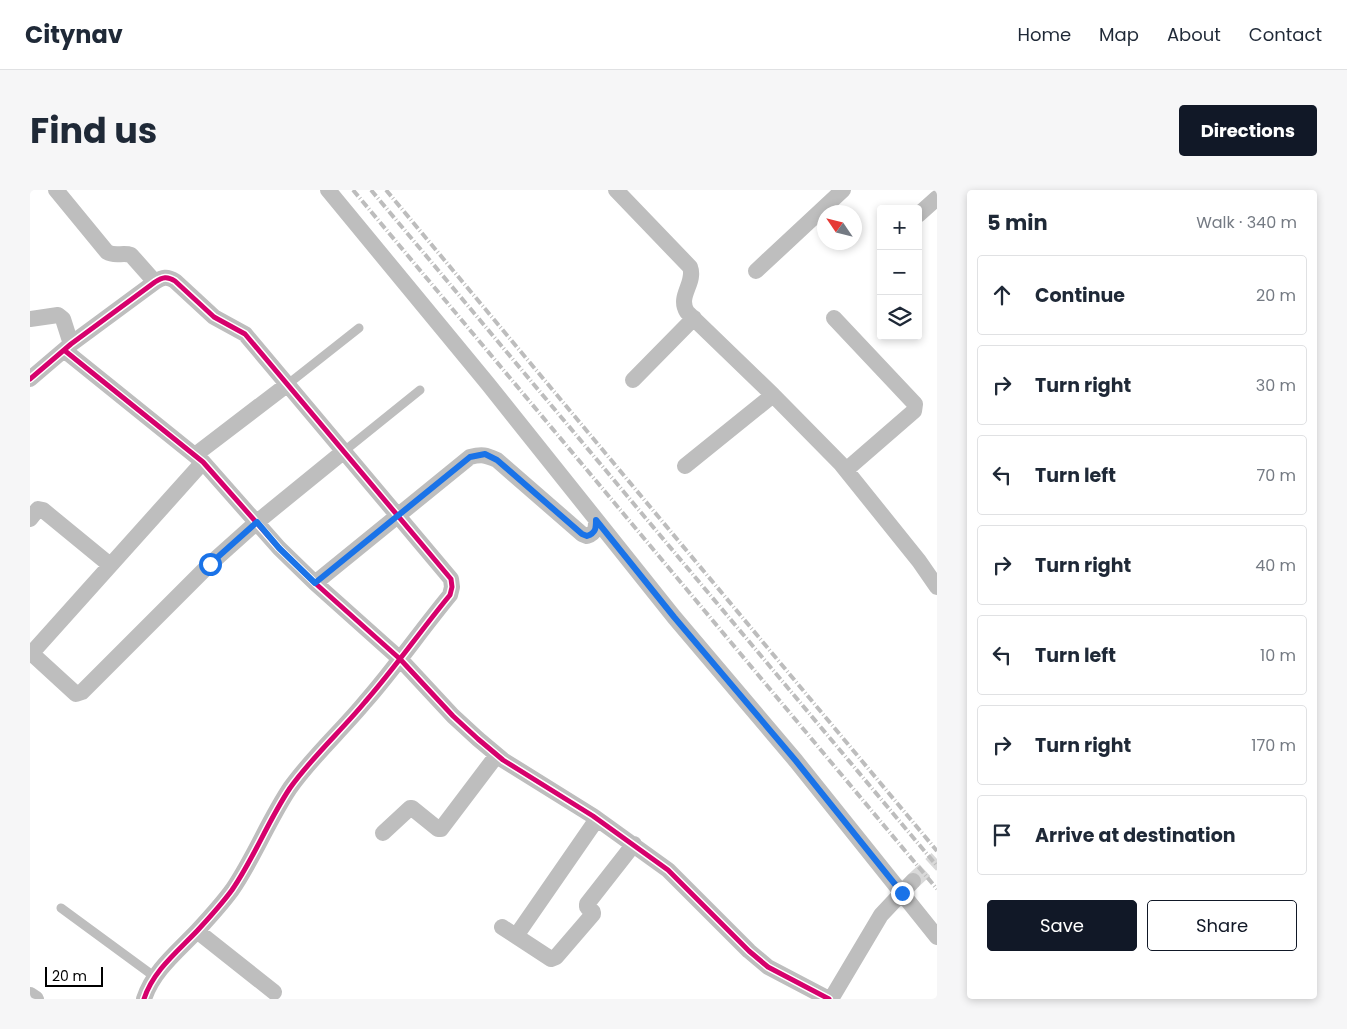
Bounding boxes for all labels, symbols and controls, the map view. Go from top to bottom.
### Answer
text: Citynav [25,18,123,51]
text: Home [1017,22,1071,47]
text: Map [1099,22,1139,47]
text: About [1167,22,1221,47]
text: Contact [1249,22,1322,47]
button: Directions [1179,105,1317,156]
text: Find us [30,106,157,155]
north arrow [817,205,862,250]
map controls [877,205,922,340]
button: + [877,205,922,250]
text: 5 min [987,208,1048,237]
text: Walk · 340 m [1196,211,1297,234]
button: − [877,250,922,295]
icon: ahead [988,281,1016,309]
text: Continue [1035,282,1125,309]
text: 20 m [1256,284,1296,307]
button: layers [877,295,922,340]
icon: right [988,371,1016,399]
text: Turn right [1035,372,1131,399]
text: 30 m [1256,374,1296,397]
icon: left [988,461,1016,489]
text: Turn left [1035,462,1116,489]
text: 70 m [1256,464,1296,487]
icon: right [988,551,1016,579]
text: Turn right [1035,552,1131,579]
route start [199,553,222,576]
text: 40 m [1255,554,1296,577]
icon: left [988,641,1016,669]
text: Turn left [1035,642,1116,669]
text: 10 m [1260,644,1296,667]
icon: right [988,731,1016,759]
text: Turn right [1035,732,1131,759]
text: 170 m [1251,734,1296,757]
icon: arrive [988,821,1016,849]
text: Arrive at destination [1035,822,1236,849]
route end [891,882,914,905]
button: Save [987,900,1137,951]
button: Share [1147,900,1297,951]
scale bar [45,964,102,987]
text: 20 m [52,966,87,986]

